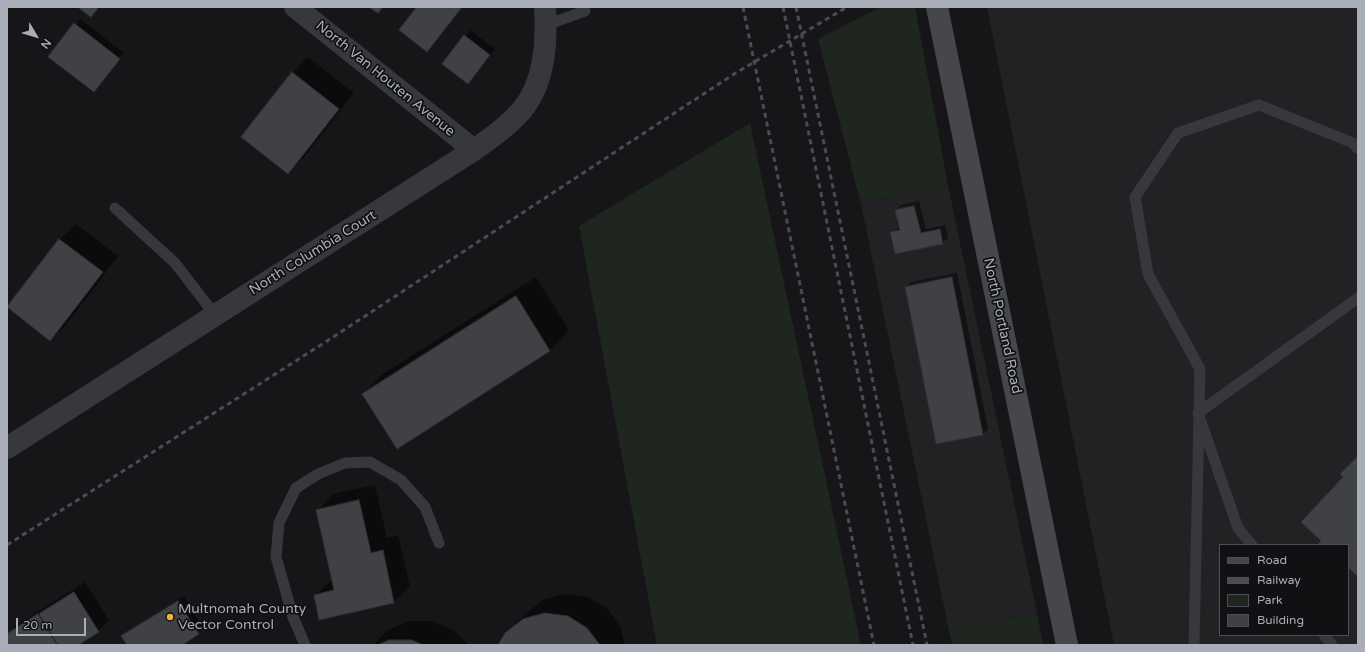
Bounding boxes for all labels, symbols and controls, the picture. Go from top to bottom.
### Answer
north arrow [16,16,56,56]
street label: North Van Houten Avenue [312,18,458,140]
text: N [38,36,54,51]
street label: North Columbia Court [246,207,380,299]
street label: North Portland Road [979,257,1025,395]
legend [1219,544,1349,636]
text: Road [1257,553,1287,567]
text: Railway [1257,573,1301,587]
text: Park [1257,593,1283,607]
place label: Multnomah County Vector Control [178,601,306,634]
scale bar [18,610,88,636]
marker: Multnomah County Vector Control [165,612,175,622]
text: Building [1257,613,1304,627]
text: 20 m [23,618,52,632]

